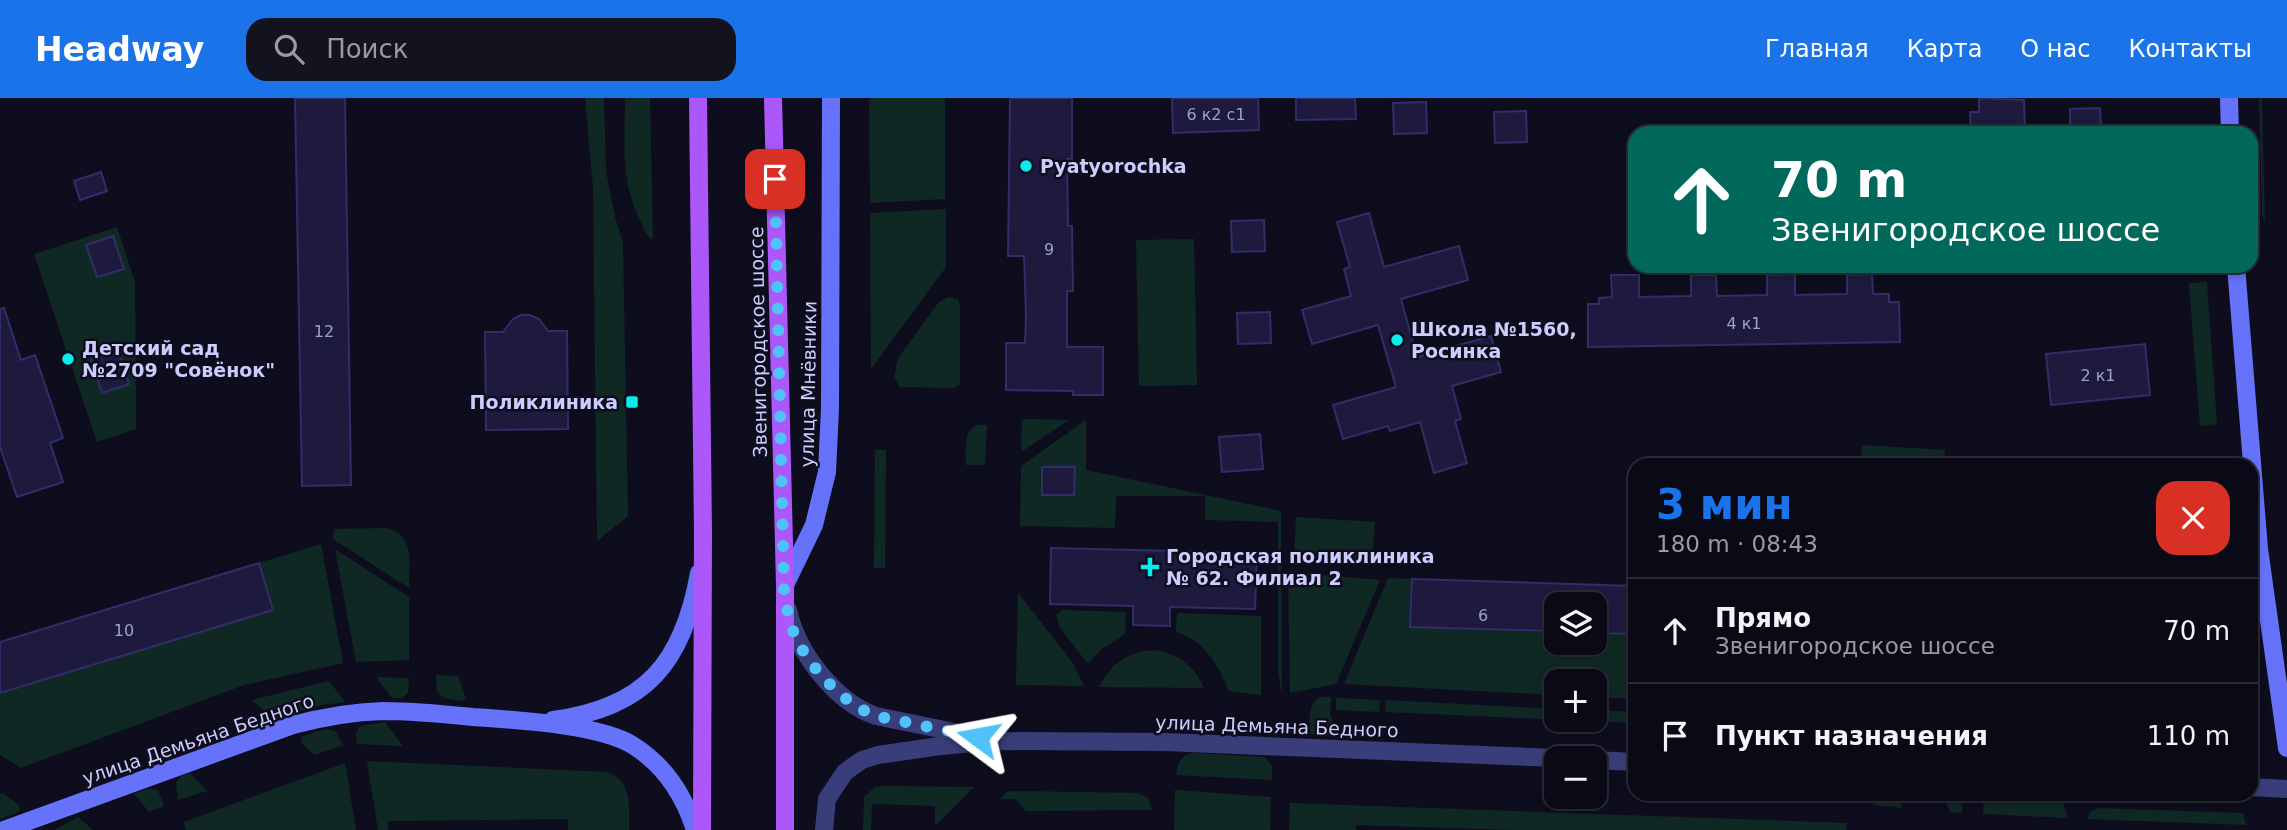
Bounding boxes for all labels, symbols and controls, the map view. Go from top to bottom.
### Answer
search box [246,18,736,81]
text: Headway [35,30,204,69]
icon: search [270,30,308,68]
text: Поиск [326,34,409,64]
text: Главная [1765,35,1869,63]
text: Карта [1907,35,1982,63]
text: О нас [2020,35,2090,63]
text: Контакты [2128,35,2252,63]
house number: 6 к2 с1 [1186,105,1246,124]
pin [745,149,805,209]
text: 70 m [1771,152,1907,209]
icon: ahead [1656,154,1747,245]
place label: Pyatyorochka [1040,155,1187,177]
marker: Pyatyorochka [1018,158,1034,174]
icon: arrive [756,160,794,198]
text: Звенигородское шоссе [1771,211,2160,249]
street label: Звенигородское шоссе [745,226,771,458]
house number: 9 [1044,240,1054,259]
street label: улица Мнёвники [796,300,820,468]
house number: 4 к1 [1726,314,1762,333]
place label: Школа №1560, Росинка [1411,318,1577,362]
house number: 12 [314,322,334,341]
marker: Школа №1560, Росинка [1389,332,1405,348]
place label: Детский сад №2709 "Совёнок" [82,337,275,381]
marker: Детский сад №2709 "Совёнок" [60,351,76,367]
house number: 2 к1 [2080,366,2116,385]
place label: Поликлиника [470,391,618,413]
marker: Поликлиника [624,394,640,410]
text: 3 мин [1656,480,1793,529]
button: close [2156,481,2230,555]
text: 180 m · 08:43 [1656,531,1818,557]
place label: Городская поликлиника № 62. Филиал 2 [1166,545,1435,589]
marker: Городская поликлиника № 62. Филиал 2 [1140,557,1160,577]
map controls [1544,592,1607,809]
button: layers [1544,592,1607,655]
text: Прямо [1715,603,1811,633]
house number: 6 [1478,606,1488,625]
icon: ahead [1656,612,1694,650]
text: 70 m [2163,616,2230,646]
house number: 10 [114,621,134,640]
text: Звенигородское шоссе [1715,633,1995,659]
button: + [1544,669,1607,732]
street label: улица Демьяна Бедного [79,689,317,789]
position arrow [941,700,1015,774]
street label: улица Демьяна Бедного [1155,711,1399,741]
icon: arrive [1656,717,1694,755]
text: Пункт назначения [1715,721,1988,751]
text: 110 m [2147,721,2230,751]
button: − [1544,746,1607,809]

